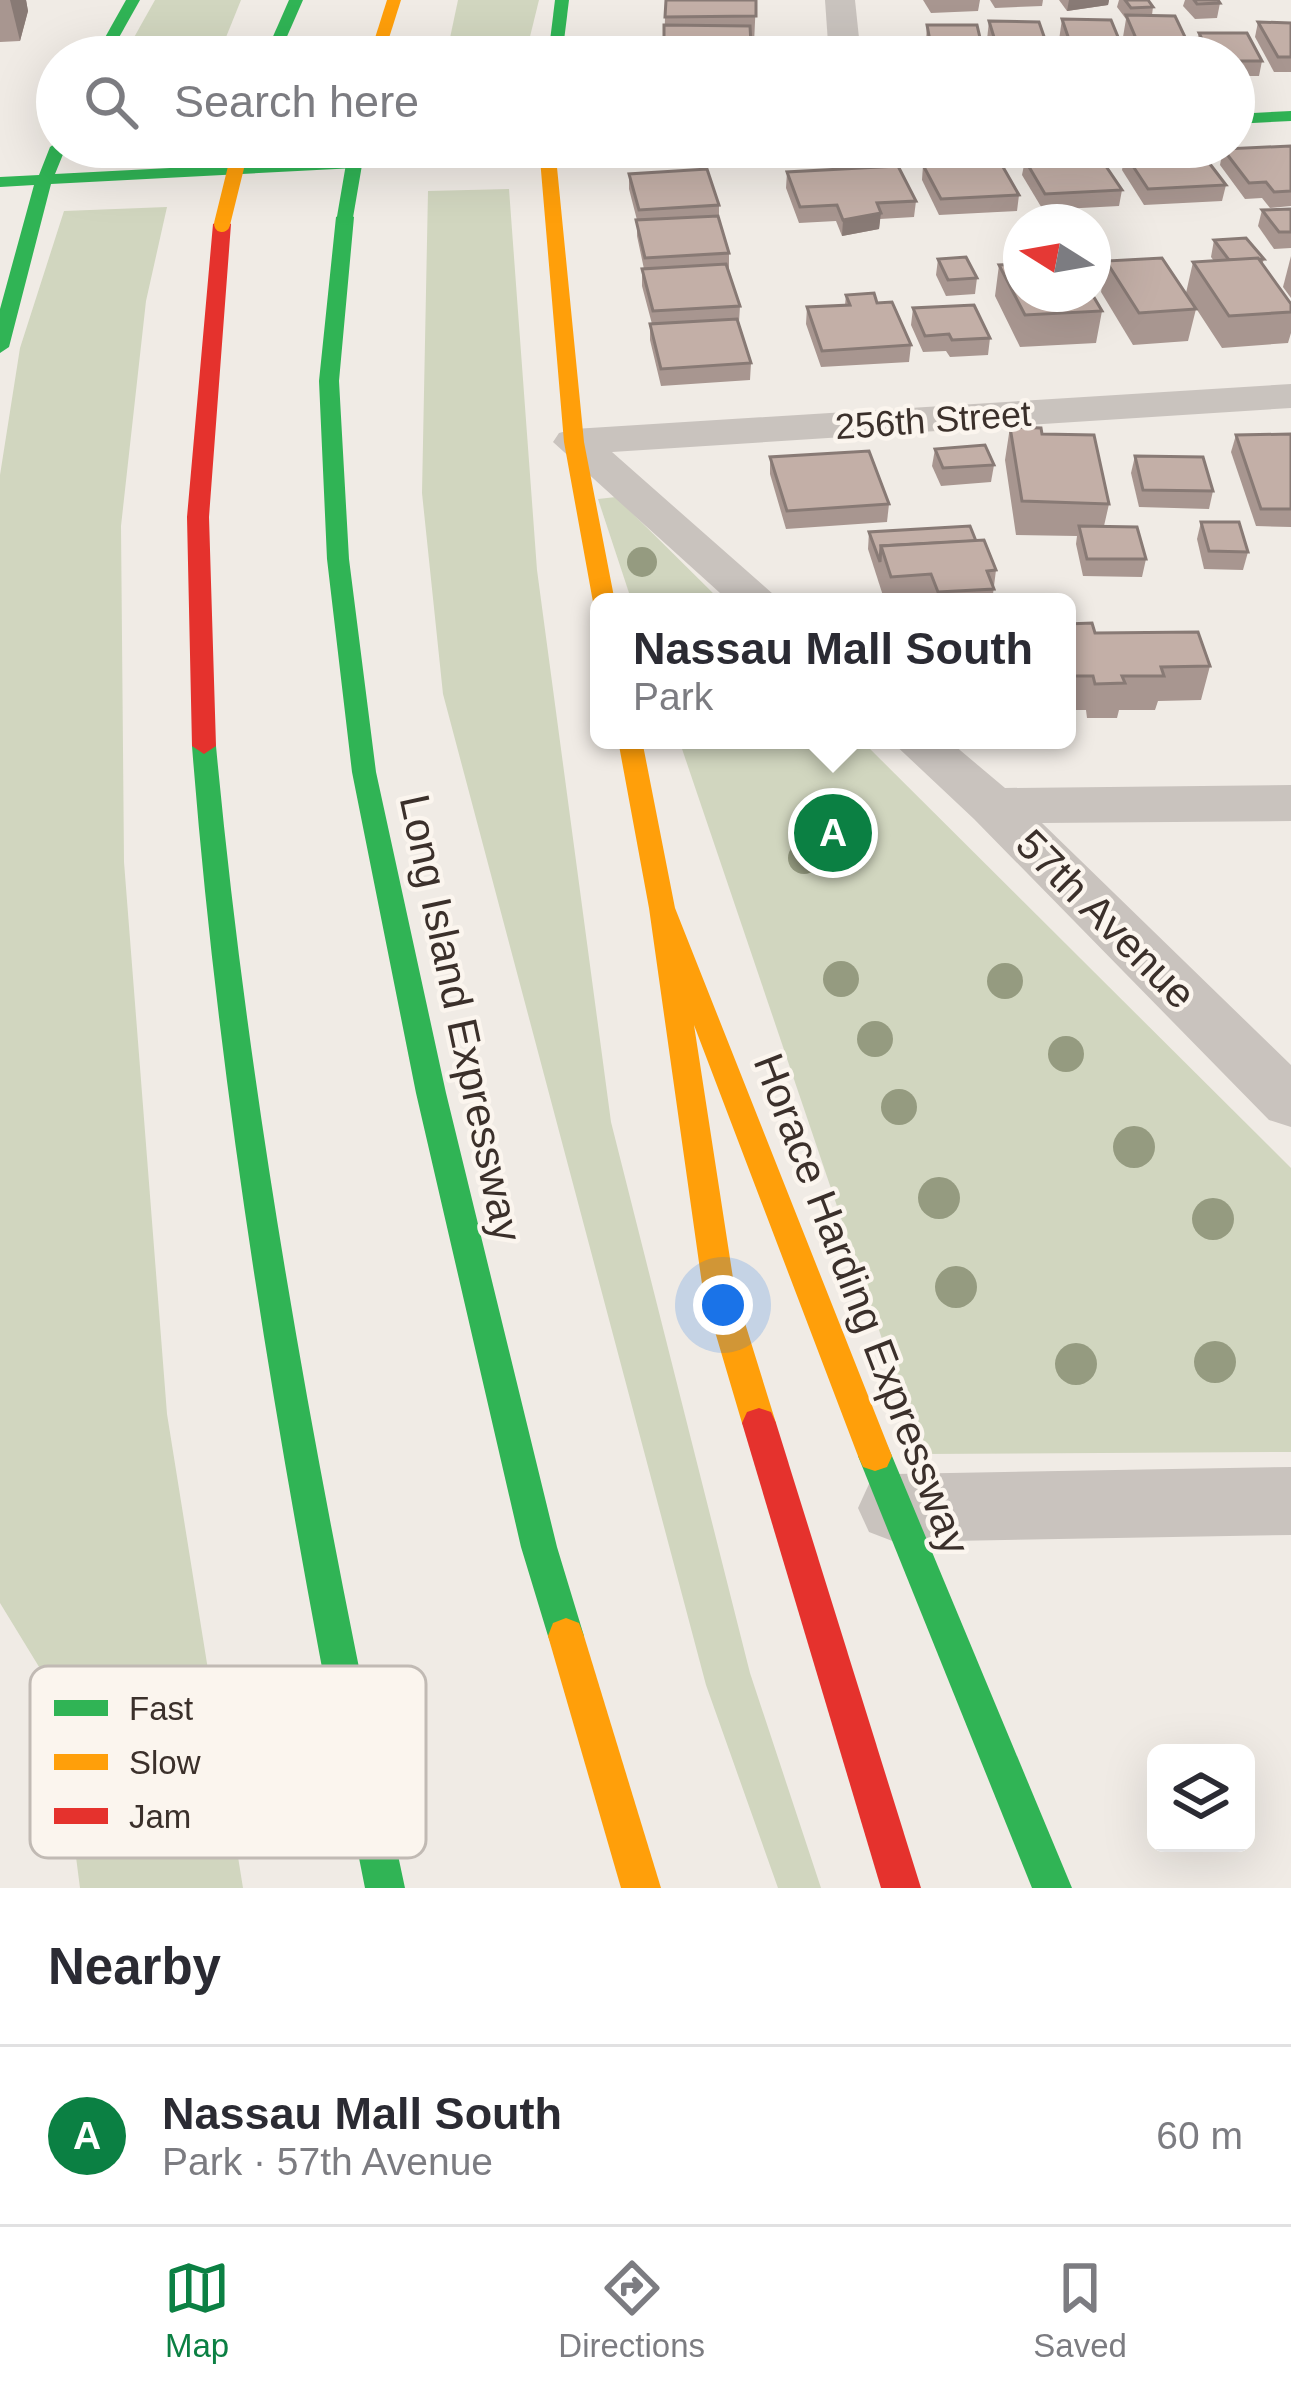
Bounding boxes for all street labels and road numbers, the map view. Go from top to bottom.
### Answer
street label: 256th Street [834,393,1032,447]
street label: Long Island Expressway [391,790,531,1246]
street label: 57th Avenue [1007,820,1205,1018]
street label: Horace Harding Expressway [745,1047,979,1561]

